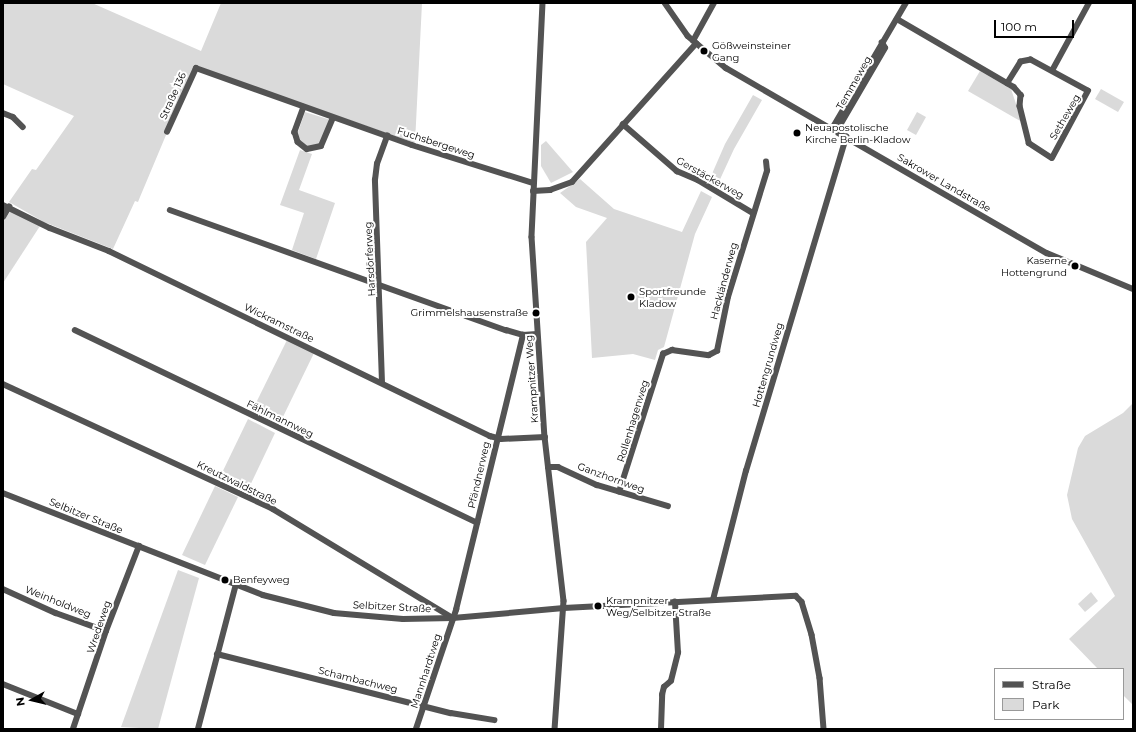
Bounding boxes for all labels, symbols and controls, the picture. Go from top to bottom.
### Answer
scale bar [996,12,1076,38]
text: 100 m [1001,19,1037,34]
place label: Gößweinsteiner Gang [712,39,791,62]
marker: Gößweinsteiner Gang [699,46,709,56]
street label: Temmeweg [834,54,874,112]
street label: Straße 136 [157,71,189,121]
street label: Setheweg [1047,92,1083,142]
place label: Neuapostolische Kirche Berlin-Kladow [805,121,911,144]
street label: Fuchsbergeweg [396,125,476,161]
marker: Neuapostolische Kirche Berlin-Kladow [792,128,802,138]
street label: Sakrower Landstraße [895,151,993,215]
street label: Gerstäckerweg [674,154,746,202]
street label: Harsdörferweg [362,221,378,297]
street label: Hackländerweg [708,241,740,321]
place label: Kaserne Hottengrund [1001,254,1067,278]
marker: Kaserne Hottengrund [1070,261,1080,271]
place label: Sportfreunde Kladow [639,285,706,308]
marker: Sportfreunde Kladow [626,292,636,302]
street label: Wickramstraße [242,301,316,345]
place label: Grimmelshausenstraße [411,307,528,319]
marker: Grimmelshausenstraße [531,308,541,318]
street label: Hottengrundweg [750,321,786,409]
street label: Krampnitzer Weg [523,334,541,424]
street label: Rollenhagenweg [615,378,651,464]
street label: Fählmannweg [245,398,315,440]
street label: Pfändnerweg [465,440,493,510]
street label: Kreutzwaldstraße [195,458,279,508]
street label: Ganzhornweg [576,460,646,496]
street label: Selbitzer Straße [47,496,125,536]
place label: Benfeyweg [233,574,290,586]
marker: Benfeyweg [220,575,230,585]
street label: Weinholdweg [23,583,93,621]
place label: Krampnitzer Weg/Selbitzer Straße [606,594,711,618]
street label: Wredeweg [84,599,114,655]
street label: Selbitzer Straße [353,599,431,615]
marker: Krampnitzer Weg/Selbitzer Straße [593,601,603,611]
street label: Mannhardtweg [408,632,444,710]
street label: Schambachweg [317,664,399,696]
legend [994,668,1124,720]
text: Straße [1032,677,1071,692]
north arrow [12,680,52,720]
text: N [13,696,28,707]
text: Park [1032,697,1059,712]

